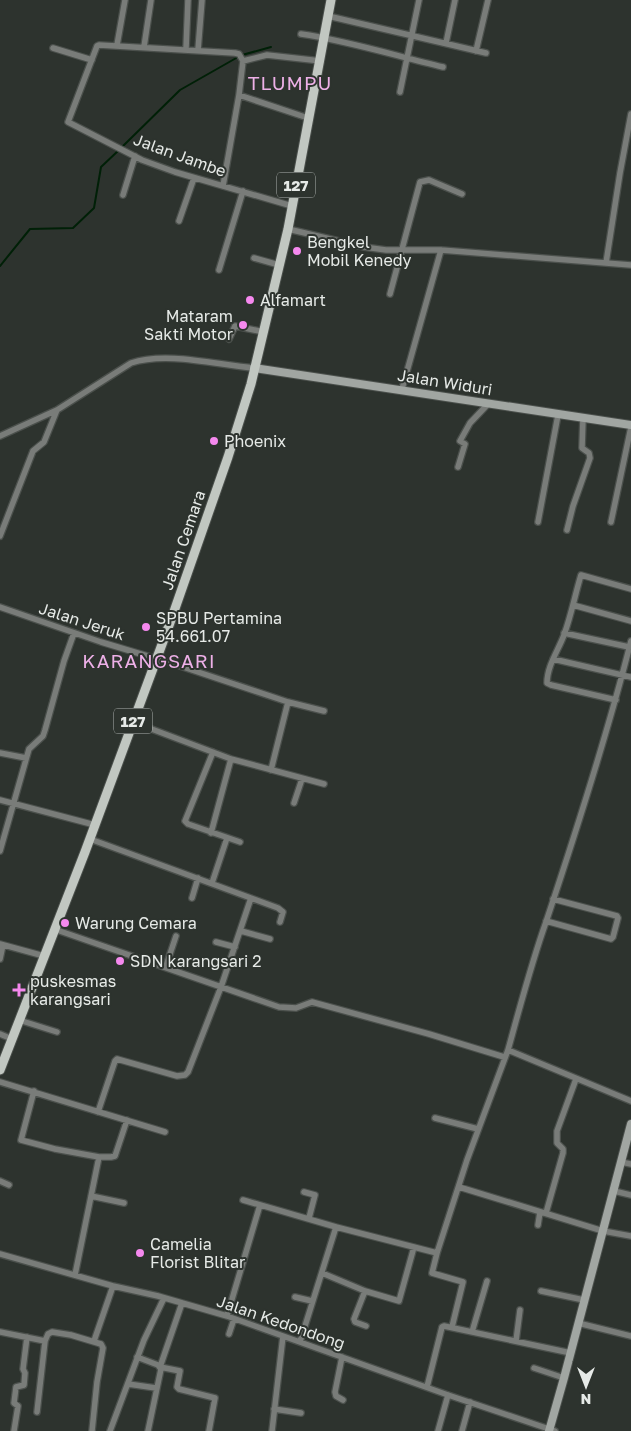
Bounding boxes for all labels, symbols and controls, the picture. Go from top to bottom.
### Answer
district label: TLUMPU [248,71,332,94]
street label: Jalan Jambe [131,129,229,181]
road number: 127 [277,172,315,198]
place label: Bengkel Mobil Kenedy [307,232,412,270]
marker: Bengkel Mobil Kenedy [291,245,303,257]
place label: Alfamart [260,290,326,310]
marker: Alfamart [244,294,256,306]
place label: Mataram Sakti Motor [144,306,233,344]
marker: Mataram Sakti Motor [237,319,249,331]
street label: Jalan Widuri [396,365,494,399]
place label: Phoenix [224,431,286,451]
marker: Phoenix [208,435,220,447]
street label: Jalan Cemara [157,487,209,593]
street label: Jalan Jeruk [37,598,127,644]
place label: SPBU Pertamina 54.661.07 [156,608,282,646]
marker: SPBU Pertamina 54.661.07 [140,621,152,633]
district label: KARANGSARI [82,649,216,672]
road number: 127 [114,708,152,734]
place label: Warung Cemara [75,913,197,933]
marker: Warung Cemara [59,917,71,929]
place label: SDN karangsari 2 [130,951,262,971]
marker: SDN karangsari 2 [114,955,126,967]
place label: puskesmas karangsari [30,971,116,1009]
marker: puskesmas karangsari [12,983,26,997]
place label: Camelia Florist Blitar [150,1234,245,1272]
marker: Camelia Florist Blitar [134,1247,146,1259]
street label: Jalan Kedondong [214,1291,348,1353]
north arrow [561,1361,611,1411]
text: N [581,1391,591,1408]

